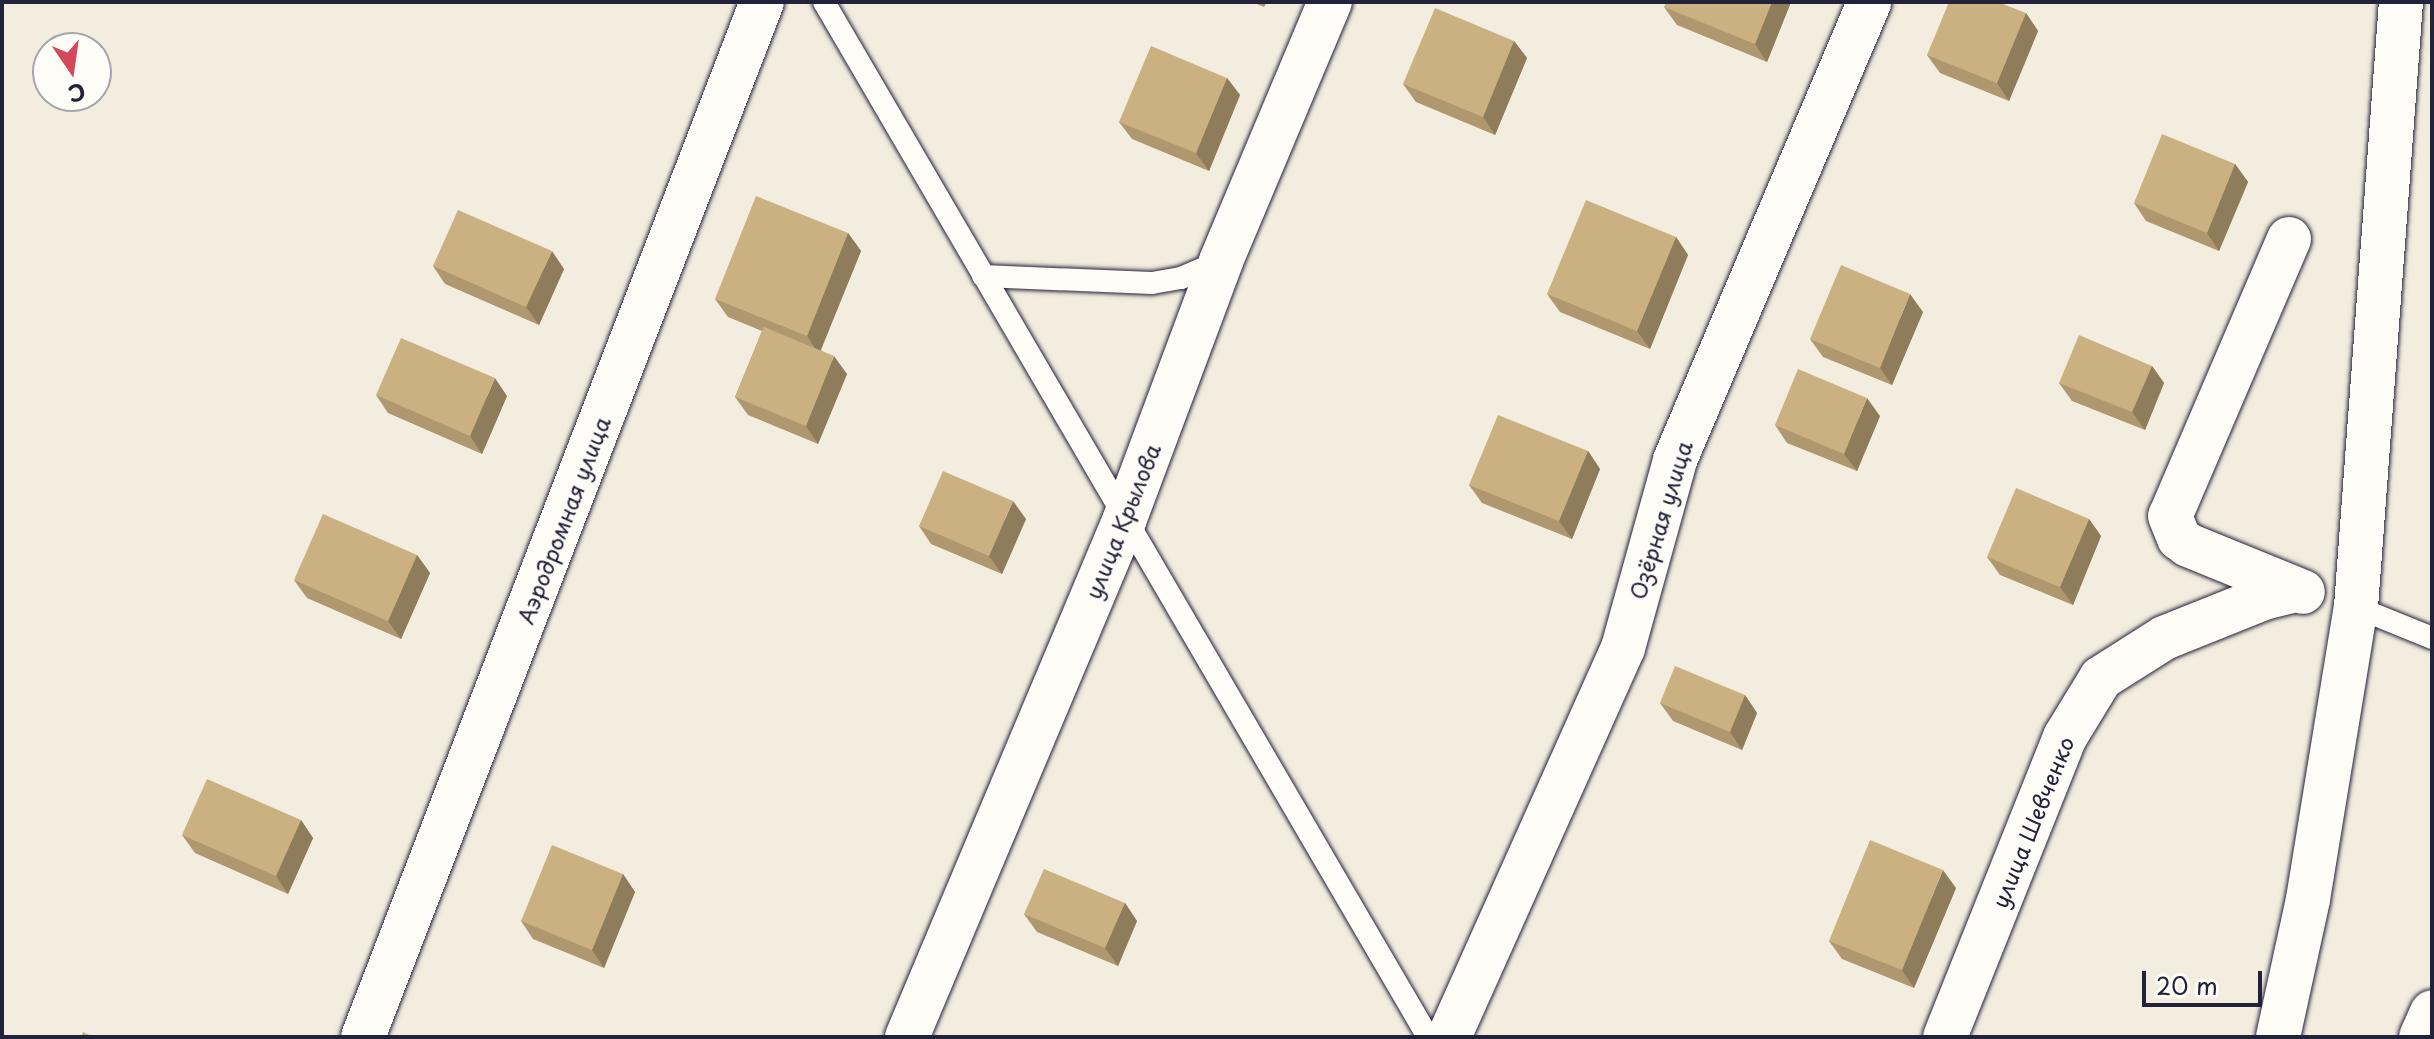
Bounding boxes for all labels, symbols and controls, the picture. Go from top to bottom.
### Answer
north arrow [32,32,112,112]
text: С [65,76,89,112]
street label: Аэродромная улица [511,412,615,628]
street label: Озёрная улица [1623,437,1697,603]
street label: улица Крылова [1079,439,1165,603]
street label: улица Шевченко [1985,732,2079,912]
scale bar [2146,955,2266,1005]
text: 20 m [2156,967,2218,1003]

